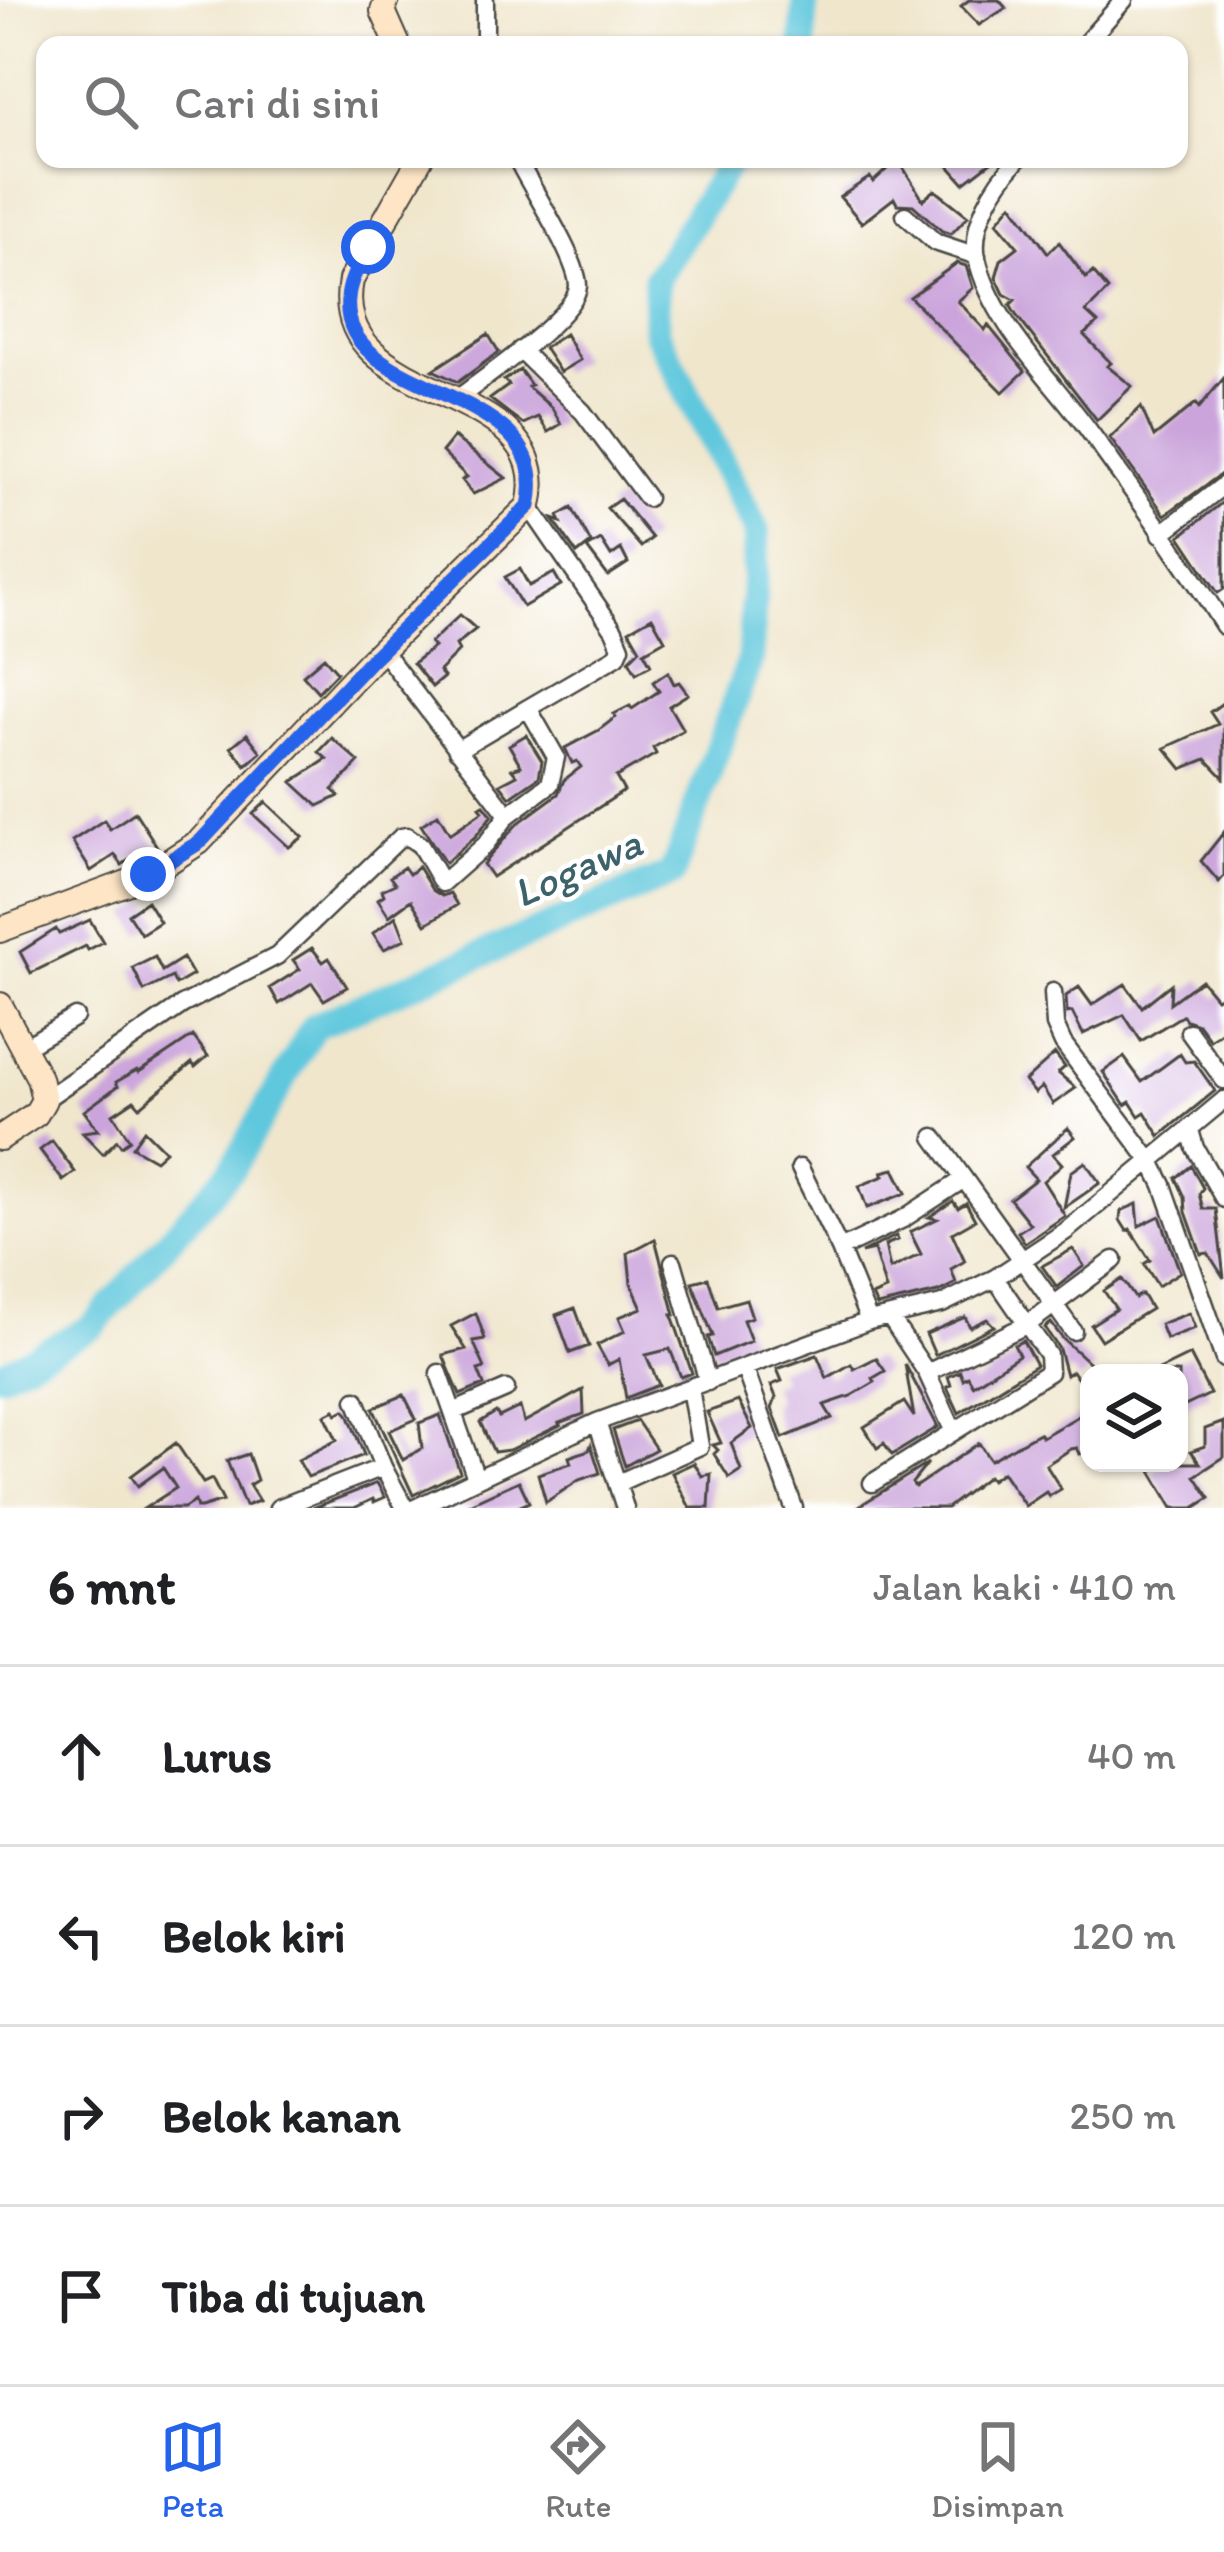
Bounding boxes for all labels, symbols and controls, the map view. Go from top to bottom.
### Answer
search box [36,36,1188,168]
icon: search [78,69,144,135]
text: Cari di sini [174,75,380,129]
route start [341,220,395,274]
water label: Logawa [505,817,650,918]
route end [121,847,175,901]
map controls [1080,1364,1188,1472]
button: layers [1080,1364,1188,1472]
text: 6 mnt [48,1556,176,1617]
text: Jalan kaki · 410 m [873,1563,1176,1610]
icon: ahead [48,1723,114,1789]
text: Lurus [162,1729,272,1783]
text: 40 m [1087,1732,1176,1779]
icon: left [48,1903,114,1969]
text: Belok kiri [162,1909,345,1963]
text: 120 m [1072,1912,1176,1959]
icon: right [48,2083,114,2149]
text: Belok kanan [162,2089,401,2143]
text: 250 m [1069,2092,1176,2139]
icon: arrive [48,2263,114,2329]
text: Tiba di tujuan [162,2269,425,2323]
tab: Peta [160,2414,226,2525]
tab: Rute [545,2414,612,2525]
tab: Disimpan [931,2414,1064,2525]

